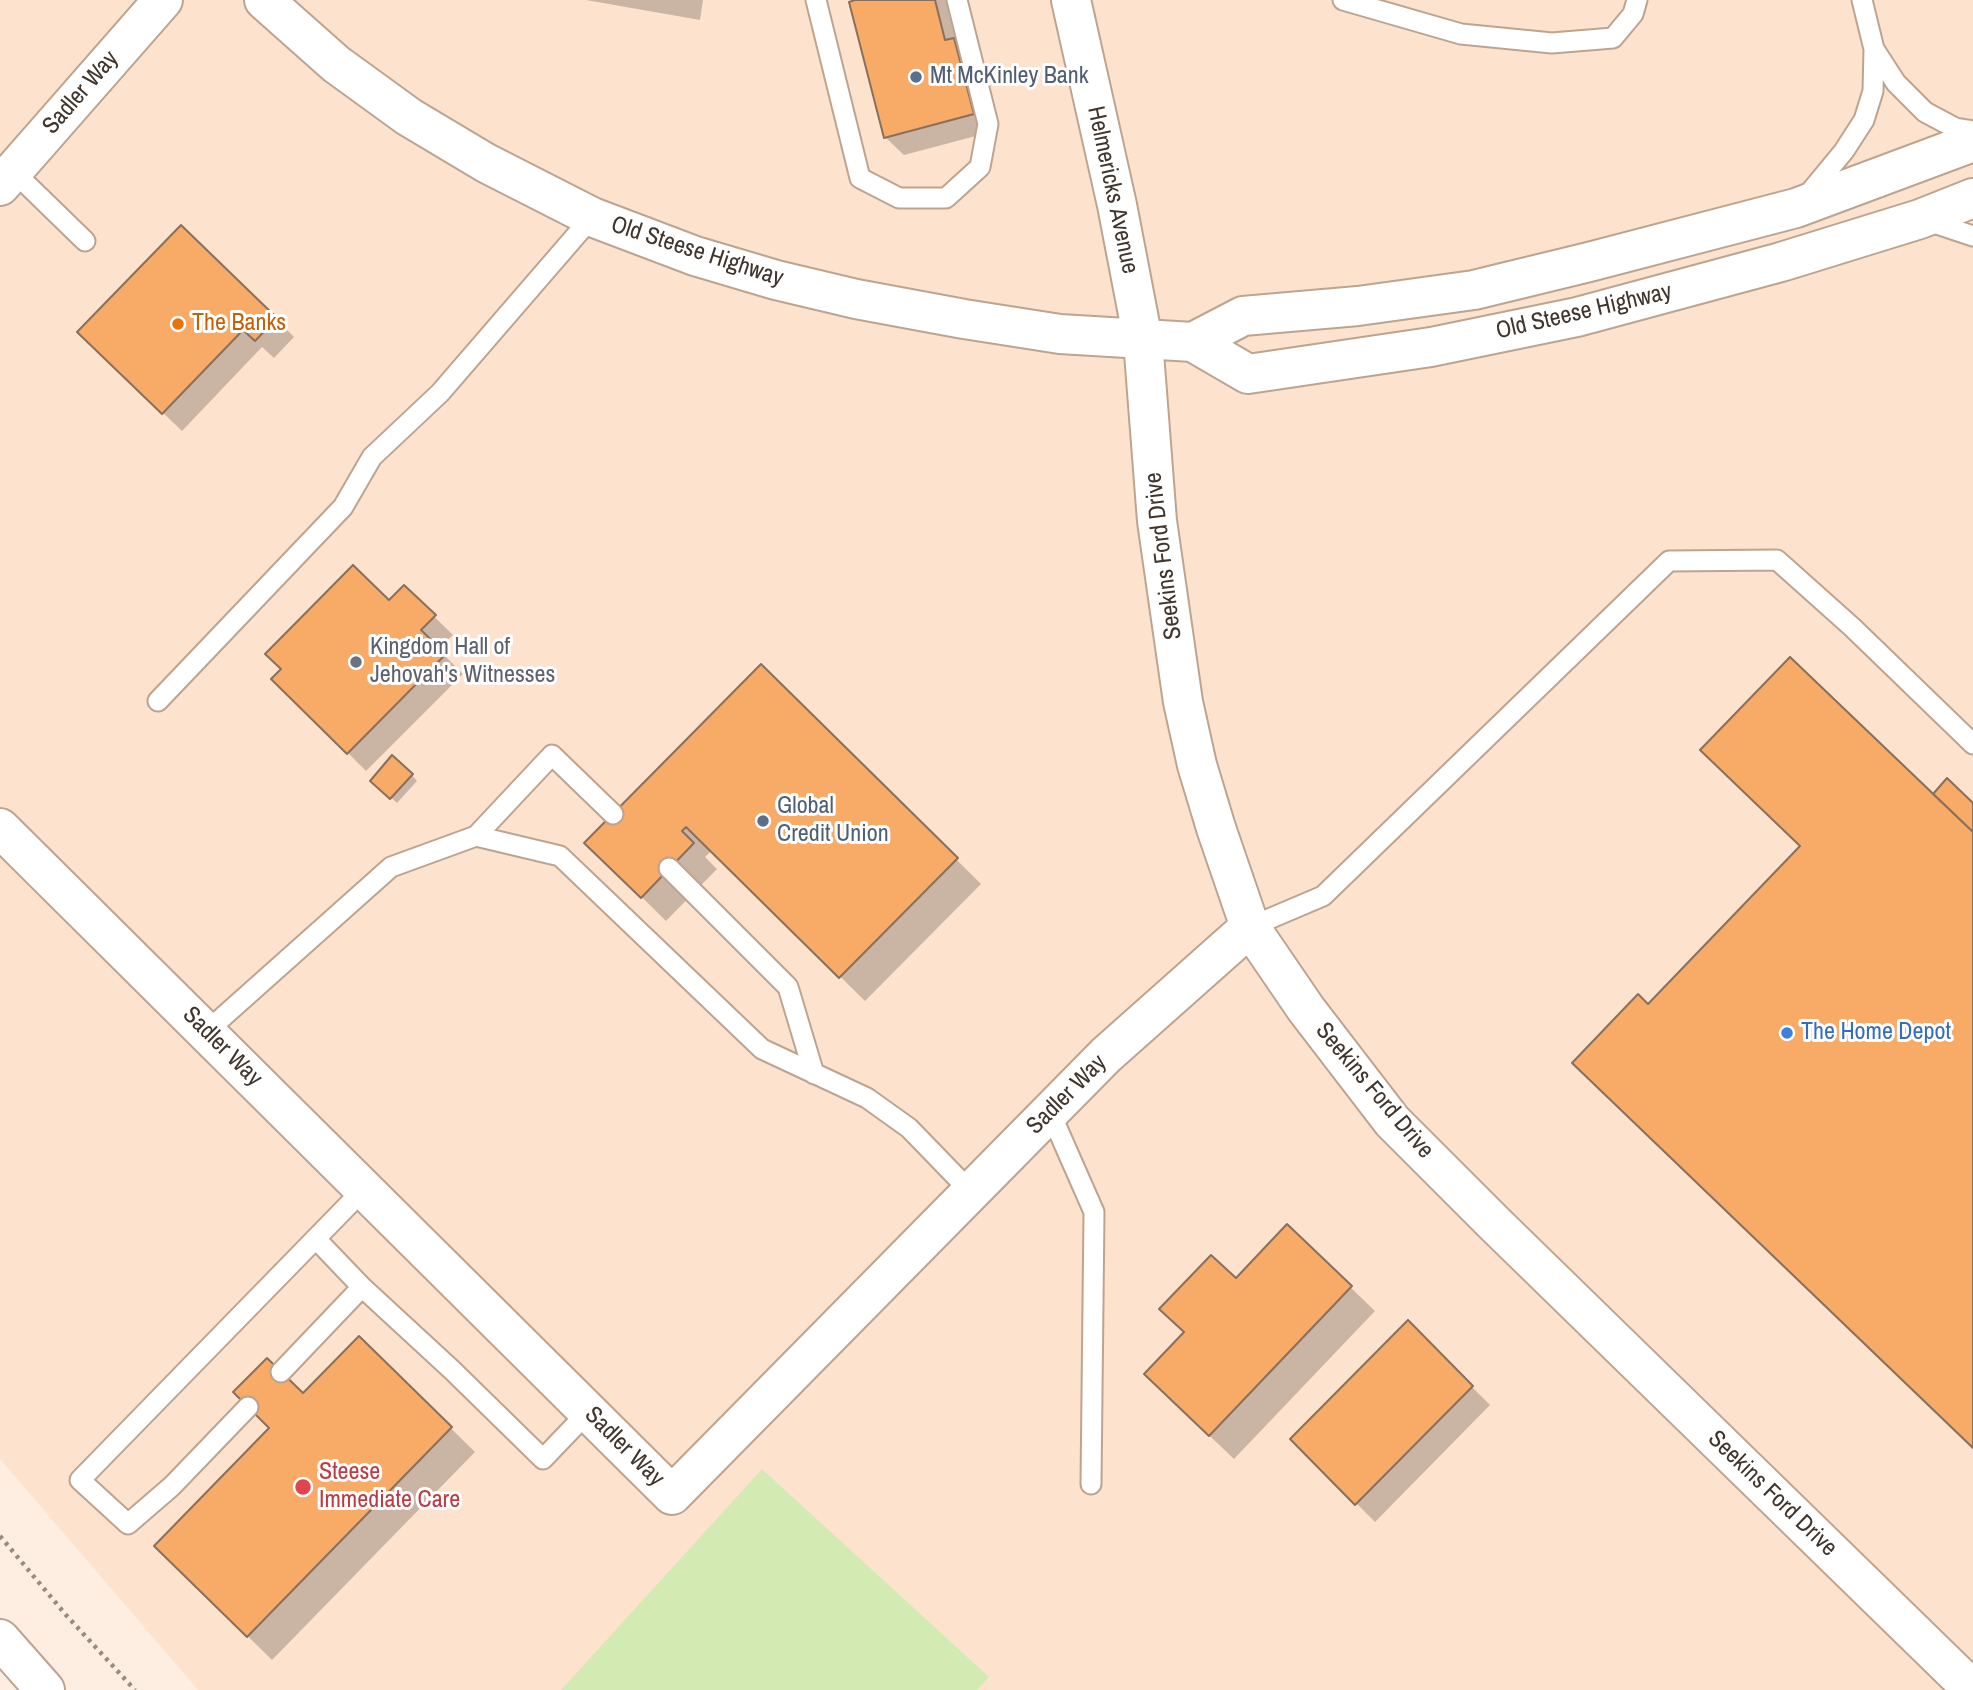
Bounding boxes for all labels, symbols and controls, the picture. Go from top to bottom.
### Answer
street label: Sadler Way [37,45,125,141]
place label: Mt McKinley Bank [930,63,1089,91]
marker: Mt McKinley Bank [908,69,924,85]
street label: Helmericks Avenue [1080,104,1144,276]
street label: Old Steese Highway [607,211,787,293]
street label: Old Steese Highway [1493,278,1675,346]
place label: The Banks [192,310,286,338]
marker: The Banks [170,316,186,332]
street label: Seekins Ford Drive [1139,471,1189,641]
place label: Kingdom Hall of Jehovah's Witnesses [370,634,555,690]
marker: Kingdom Hall of Jehovah's Witnesses [348,654,364,670]
place label: Global Credit Union [777,793,889,849]
marker: Global Credit Union [755,813,771,829]
street label: Sadler Way [176,1001,268,1093]
street label: Seekins Ford Drive [1309,1017,1439,1165]
place label: The Home Depot [1801,1019,1951,1047]
marker: The Home Depot [1779,1025,1795,1041]
street label: Sadler Way [1021,1049,1113,1141]
street label: Sadler Way [578,1401,670,1493]
street label: Seekins Ford Drive [1701,1425,1843,1563]
place label: Steese Immediate Care [319,1459,460,1515]
marker: Steese Immediate Care [293,1477,313,1497]

